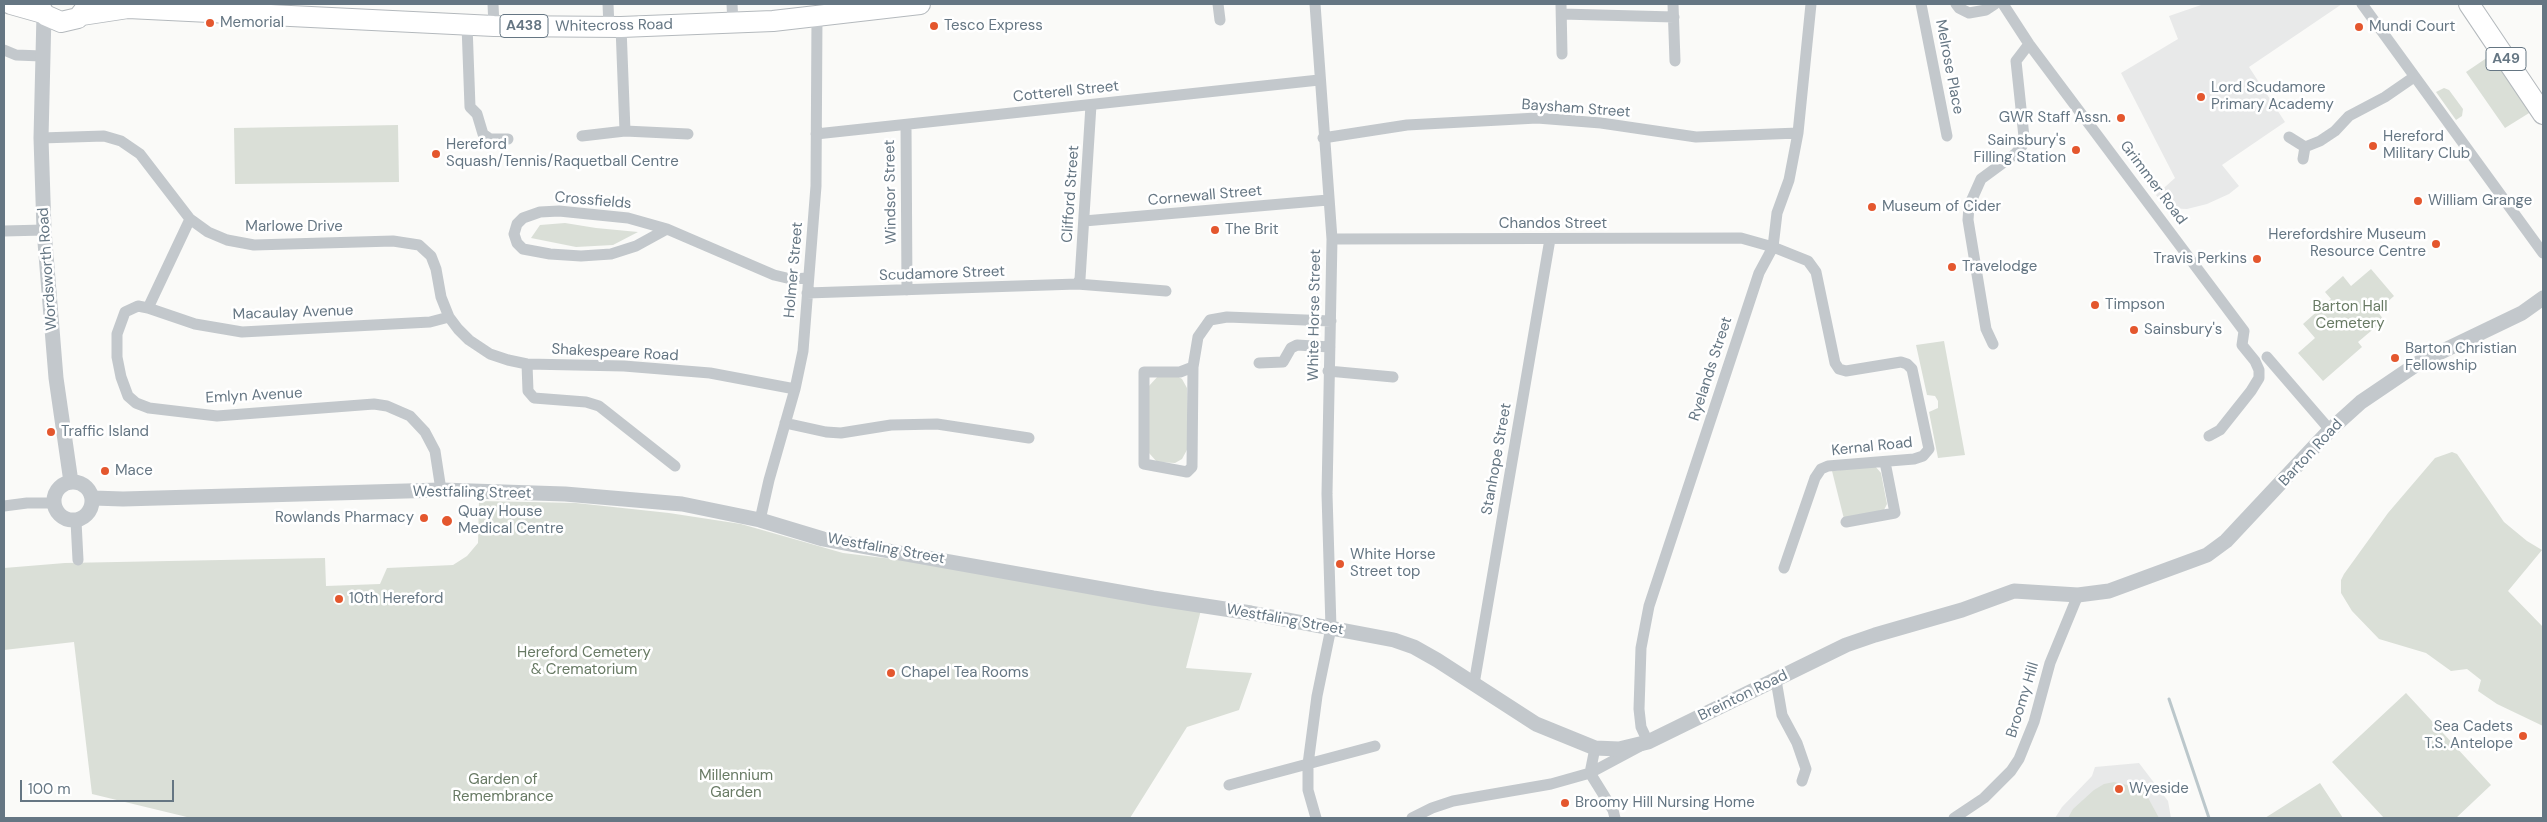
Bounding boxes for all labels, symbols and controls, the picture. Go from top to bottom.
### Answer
place label: Memorial [220,14,284,32]
road number: A438 [500,15,548,38]
street label: Whitecross Road [555,16,673,36]
marker: Memorial [204,17,216,29]
place label: Tesco Express [944,17,1043,35]
street label: Melrose Place [1931,18,1967,116]
place label: Mundi Court [2369,18,2455,36]
marker: Tesco Express [928,20,940,32]
marker: Mundi Court [2353,21,2365,33]
road number: A49 [2486,48,2526,70]
street label: Cotterell Street [1012,77,1120,107]
place label: Lord Scudamore Primary Academy [2211,79,2334,114]
marker: Lord Scudamore Primary Academy [2195,91,2207,103]
street label: Baysham Street [1521,96,1631,122]
place label: GWR Staff Assn. [1999,109,2111,127]
marker: GWR Staff Assn. [2115,112,2127,124]
place label: Hereford Military Club [2383,128,2470,163]
place label: Sainsbury's Filling Station [1974,132,2066,167]
place label: Hereford Squash/Tennis/Raquetball Centre [446,136,679,171]
street label: Grimmer Road [2116,138,2190,228]
street label: Windsor Street [881,140,901,244]
marker: Hereford Military Club [2367,140,2379,152]
marker: Sainsbury's Filling Station [2070,144,2082,156]
street label: Clifford Street [1059,145,1083,243]
marker: Hereford Squash/Tennis/Raquetball Centre [430,148,442,160]
street label: Cornewall Street [1147,182,1263,210]
street label: Crossfields [554,189,632,213]
place label: William Grange [2428,192,2532,210]
marker: William Grange [2412,195,2424,207]
place label: Museum of Cider [1882,198,2001,216]
marker: Museum of Cider [1866,201,1878,213]
street label: Wordsworth Road [35,207,61,331]
street label: Chandos Street [1499,215,1607,233]
street label: Marlowe Drive [245,218,343,236]
street label: Holmer Street [781,221,807,319]
place label: The Brit [1225,221,1279,239]
marker: The Brit [1209,224,1221,236]
place label: Herefordshire Museum Resource Centre [2268,226,2426,261]
marker: Herefordshire Museum Resource Centre [2430,238,2442,250]
street label: White Horse Street [1305,249,1325,381]
place label: Travis Perkins [2153,250,2247,268]
marker: Travis Perkins [2251,253,2263,265]
place label: Travelodge [1962,258,2037,276]
marker: Travelodge [1946,261,1958,273]
street label: Scudamore Street [879,263,1005,285]
place label: Timpson [2105,296,2165,314]
park label: Barton Hall Cemetery [2313,298,2387,333]
marker: Timpson [2089,299,2101,311]
street label: Macaulay Avenue [232,302,354,324]
street label: Ryelands Street [1686,315,1736,423]
place label: Sainsbury's [2144,321,2222,339]
marker: Sainsbury's [2128,324,2140,336]
place label: Barton Christian Fellowship [2405,340,2517,375]
street label: Shakespeare Road [551,341,679,365]
marker: Barton Christian Fellowship [2389,352,2401,364]
street label: Emlyn Avenue [205,384,303,408]
street label: Stanhope Street [1478,402,1516,516]
street label: Barton Road [2275,416,2347,490]
place label: Traffic Island [61,423,149,441]
marker: Traffic Island [45,426,57,438]
street label: Kernal Road [1831,434,1913,460]
place label: Mace [115,462,153,480]
marker: Mace [99,465,111,477]
street label: Westfaling Street [412,483,532,503]
place label: Quay House Medical Centre [458,503,564,538]
place label: Rowlands Pharmacy [275,509,414,527]
marker: Rowlands Pharmacy [418,512,430,524]
marker: Quay House Medical Centre [440,514,454,528]
street label: Westfaling Street [826,530,946,568]
place label: White Horse Street top [1350,546,1436,581]
marker: White Horse Street top [1334,558,1346,570]
place label: 10th Hereford [349,590,443,608]
marker: 10th Hereford [333,593,345,605]
street label: Westfaling Street [1225,601,1345,639]
park label: Hereford Cemetery & Crematorium [517,644,651,679]
street label: Broomy Hill [2003,660,2043,740]
place label: Chapel Tea Rooms [901,664,1029,682]
marker: Chapel Tea Rooms [885,667,897,679]
street label: Breinton Road [1695,667,1791,725]
place label: Sea Cadets T.S. Antelope [2424,718,2513,753]
marker: Sea Cadets T.S. Antelope [2517,730,2529,742]
park label: Millennium Garden [699,767,773,802]
scale bar [22,770,176,802]
park label: Garden of Remembrance [452,771,554,806]
text: 100 m [28,779,71,799]
place label: Wyeside [2129,780,2189,798]
marker: Wyeside [2113,783,2125,795]
place label: Broomy Hill Nursing Home [1575,794,1755,812]
marker: Broomy Hill Nursing Home [1559,797,1571,809]

